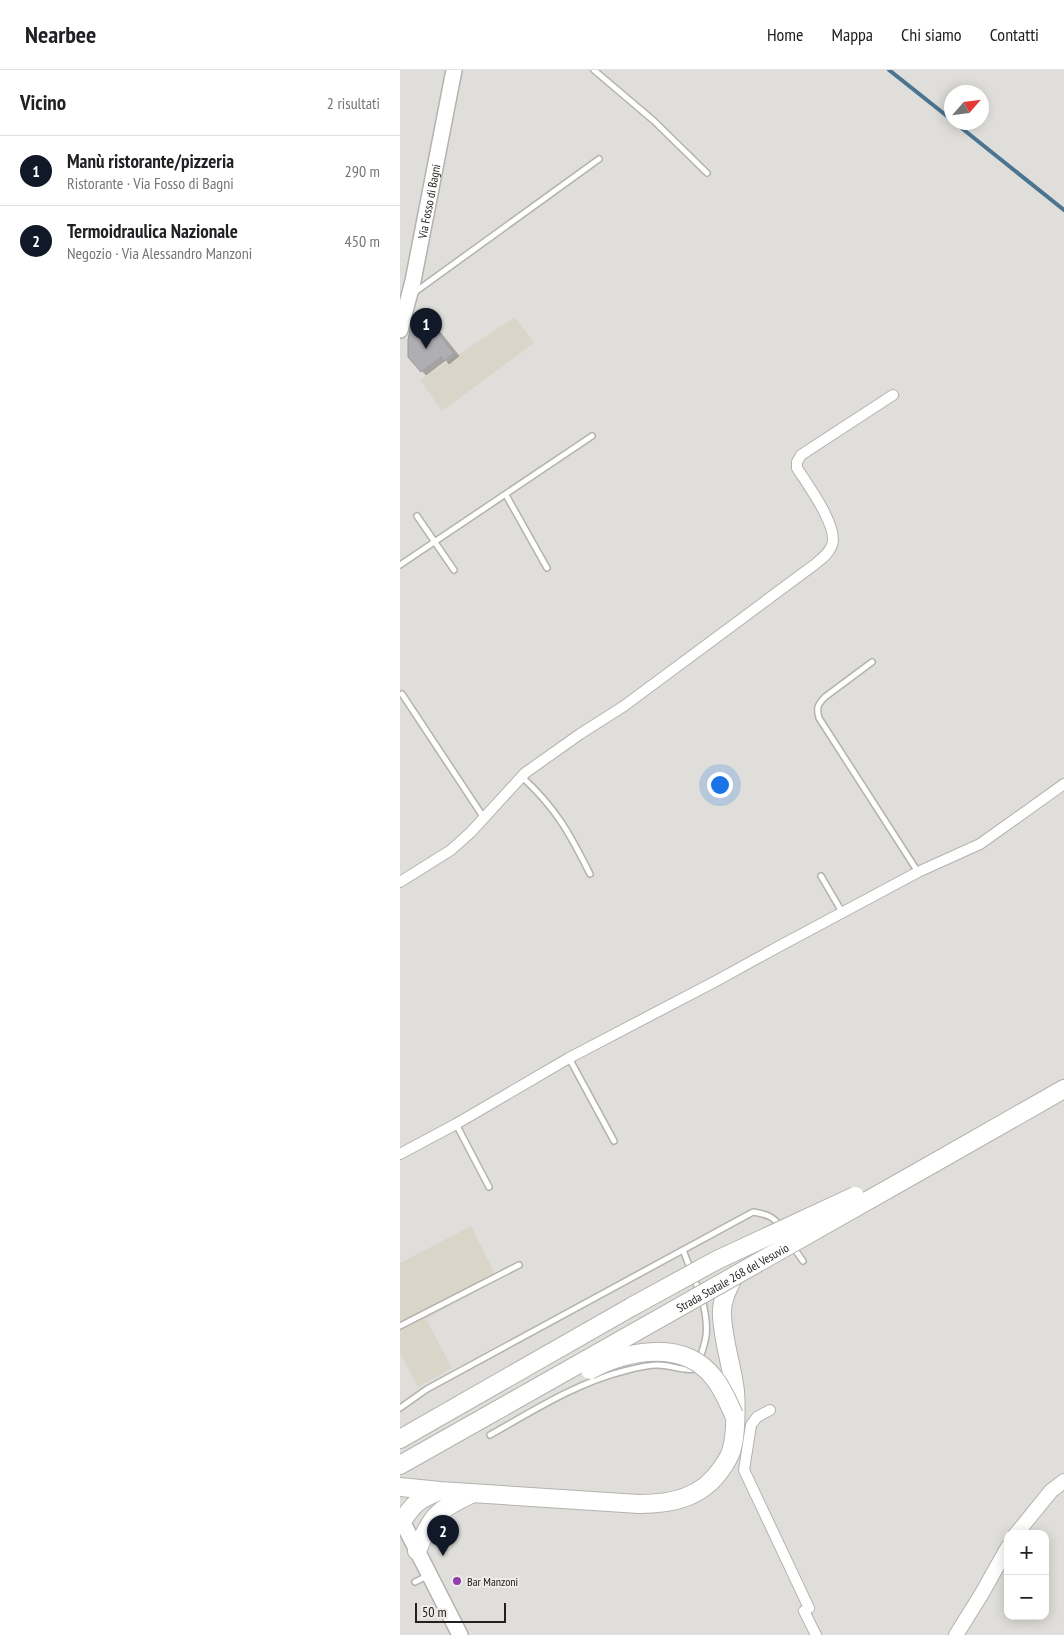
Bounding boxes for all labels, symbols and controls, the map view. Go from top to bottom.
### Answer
text: Nearbee [25,19,96,50]
text: Home [767,23,804,46]
text: Mappa [832,23,873,46]
text: Chi siamo [901,23,962,46]
text: Contatti [990,23,1039,46]
north arrow [944,85,989,130]
text: Vicino [20,89,66,116]
text: 2 risultati [327,93,380,113]
text: Manù ristorante/pizzeria [67,149,234,173]
text: 1 [32,161,40,181]
text: 290 m [345,161,380,181]
street label: Via Fosso di Bagni [414,163,443,241]
text: Ristorante · Via Fosso di Bagni [67,173,234,193]
text: Termoidraulica Nazionale [67,219,238,243]
text: 2 [32,231,40,251]
text: 450 m [345,231,380,251]
text: Negozio · Via Alessandro Manzoni [67,243,252,263]
pin: 1 [410,308,442,349]
your location [707,772,733,798]
street label: Strada Statale 268 del Vesuvio [673,1239,791,1315]
pin: 2 [427,1515,459,1556]
map controls [1004,1530,1049,1620]
button: + [1004,1530,1049,1575]
place label: Bar Manzoni [467,1574,518,1589]
marker: Bar Manzoni [451,1575,463,1587]
button: − [1004,1575,1049,1620]
scale bar [415,1600,506,1623]
text: 50 m [422,1603,447,1621]

